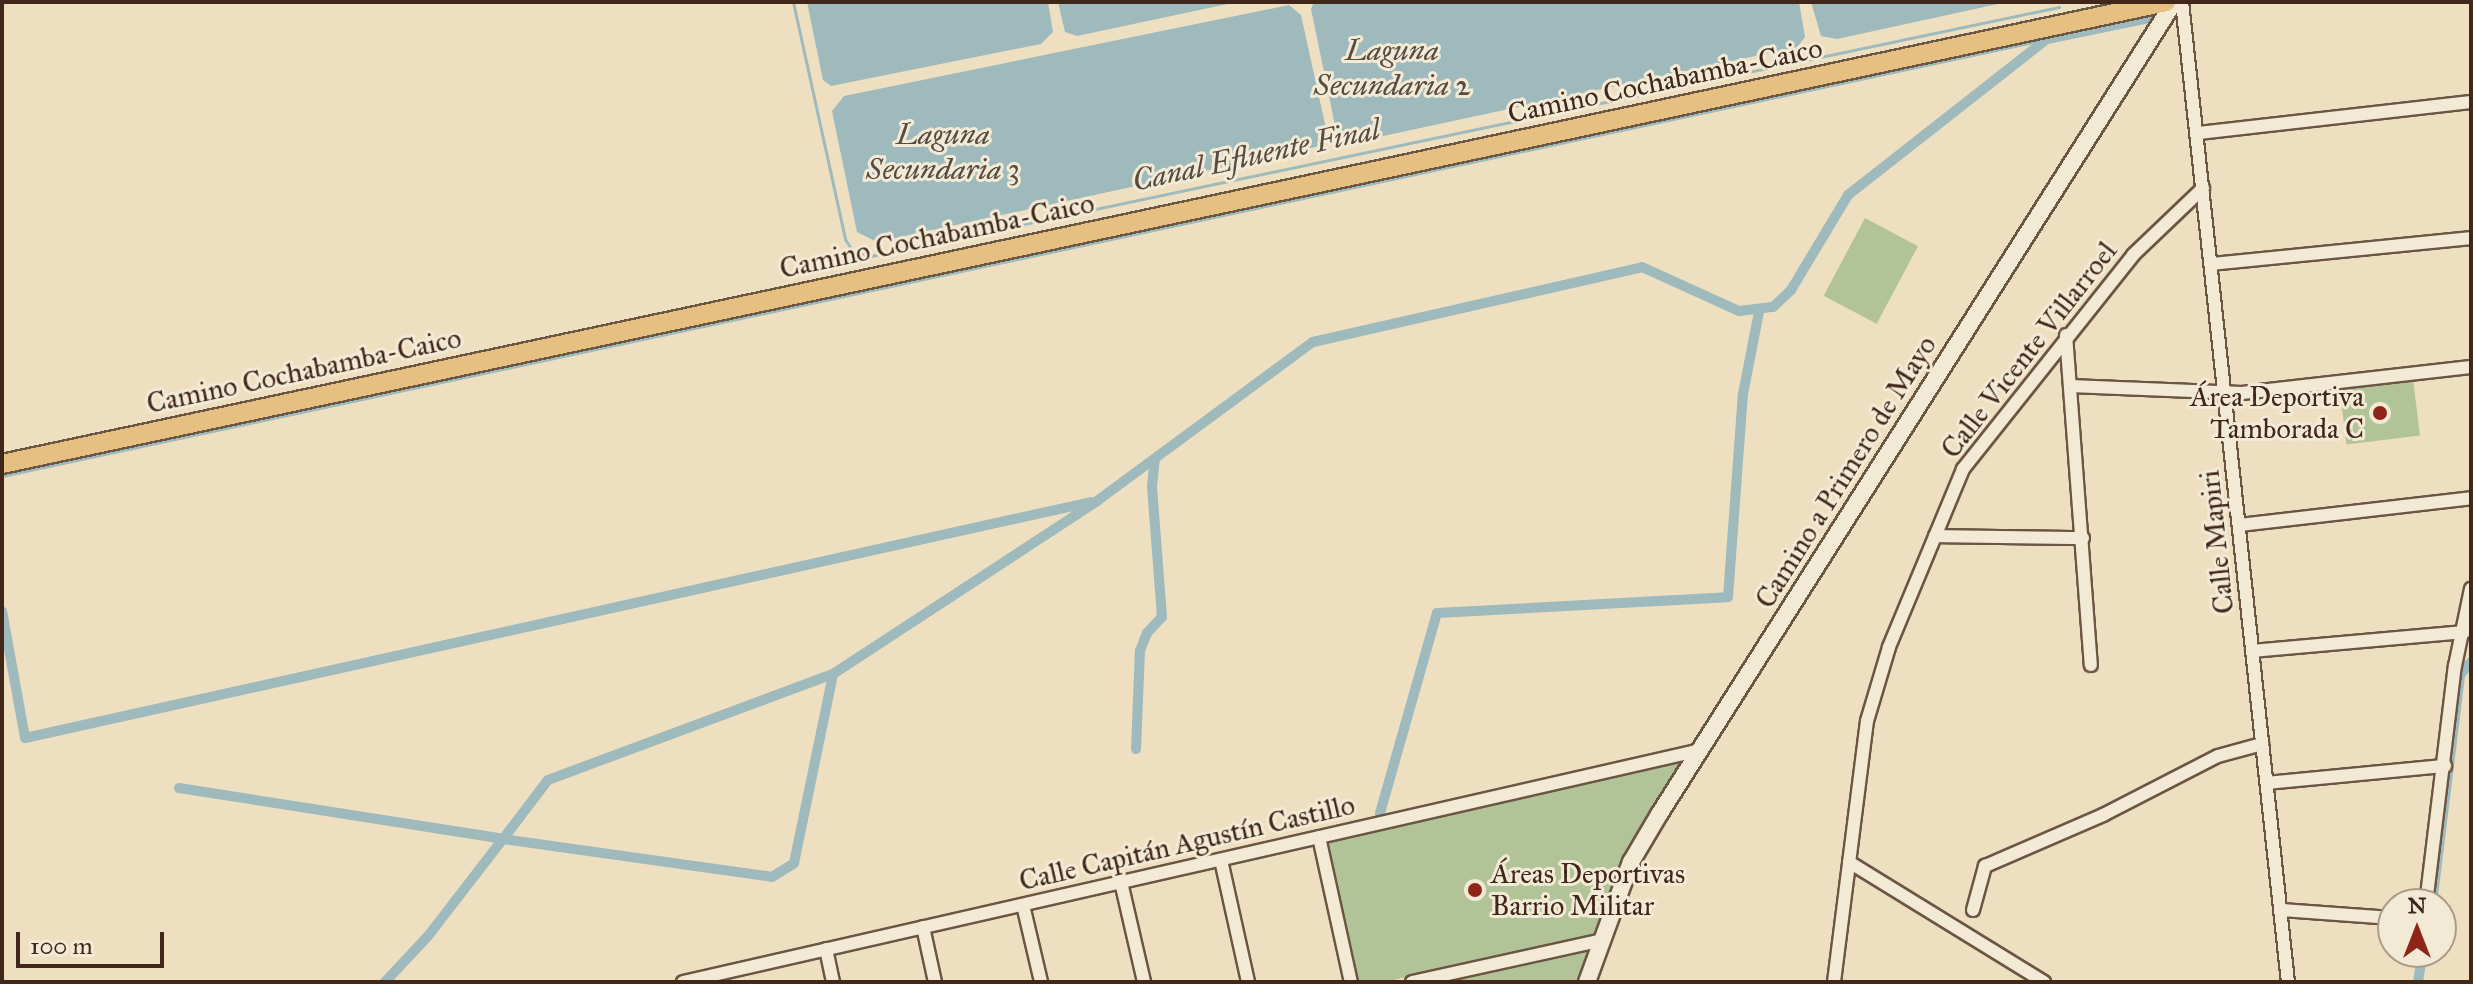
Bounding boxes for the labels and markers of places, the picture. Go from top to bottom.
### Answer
place label: Área Deportiva Tamborada C [2190,380,2364,446]
marker: Área Deportiva Tamborada C [2371,404,2389,422]
place label: Áreas Deportivas Barrio Militar [1491,857,1685,923]
marker: Áreas Deportivas Barrio Militar [1466,881,1484,899]

